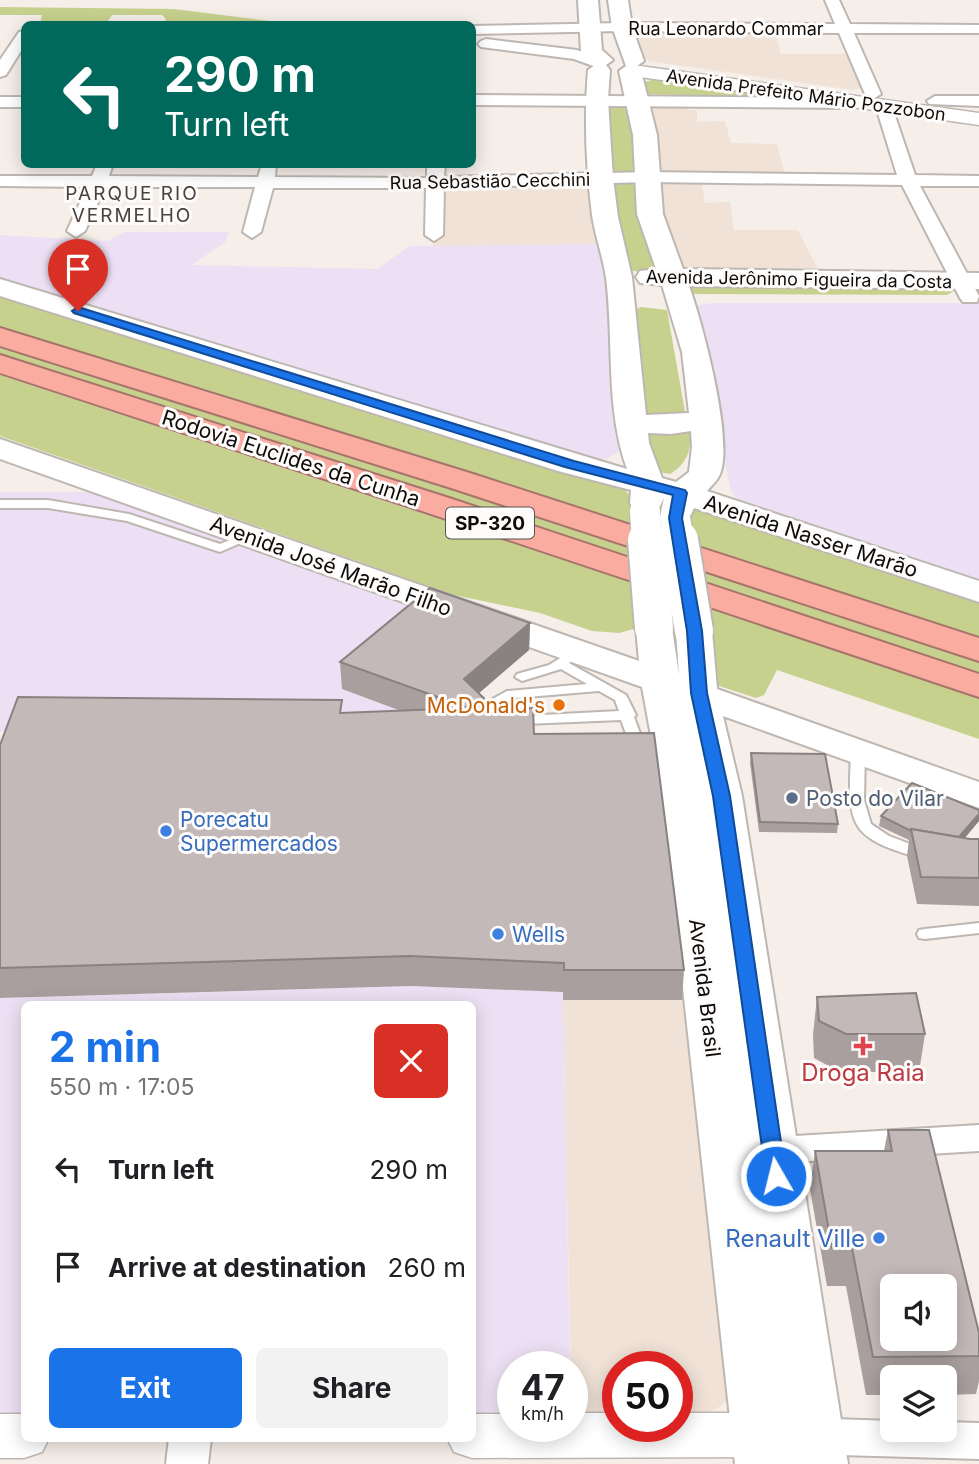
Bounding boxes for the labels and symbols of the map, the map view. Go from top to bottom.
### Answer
street label: Rua Leonardo Commar [628,18,824,39]
street label: Avenida Prefeito Mário Pozzobon [665,65,947,125]
street label: Rua Sebastião Cecchini [389,169,591,193]
district label: PARQUE RIO VERMELHO [65,182,199,227]
pin [48,239,108,311]
street label: Avenida Jerônimo Figueira da Costa [646,266,952,292]
street label: Rodovia Euclides da Cunha [159,404,423,512]
street label: Avenida Nasser Marão [701,490,921,582]
road number: SP-320 [446,508,534,538]
street label: Avenida José Marão Filho [207,511,455,621]
place label: McDonald's [427,693,545,718]
marker: McDonald's [551,697,567,713]
place label: Posto do Vilar [806,786,944,811]
marker: Posto do Vilar [784,790,800,806]
place label: Porecatu Supermercados [180,807,338,856]
marker: Porecatu Supermercados [158,823,174,839]
street label: Avenida Brasil [684,917,726,1059]
place label: Wells [512,922,565,947]
marker: Wells [490,926,506,942]
marker: Droga Raia [855,1038,871,1054]
place label: Droga Raia [801,1058,925,1087]
position arrow [739,1139,813,1213]
place label: Renault Ville [725,1224,865,1253]
marker: Renault Ville [871,1230,887,1246]
speed limit sign: 50 [602,1351,693,1442]

